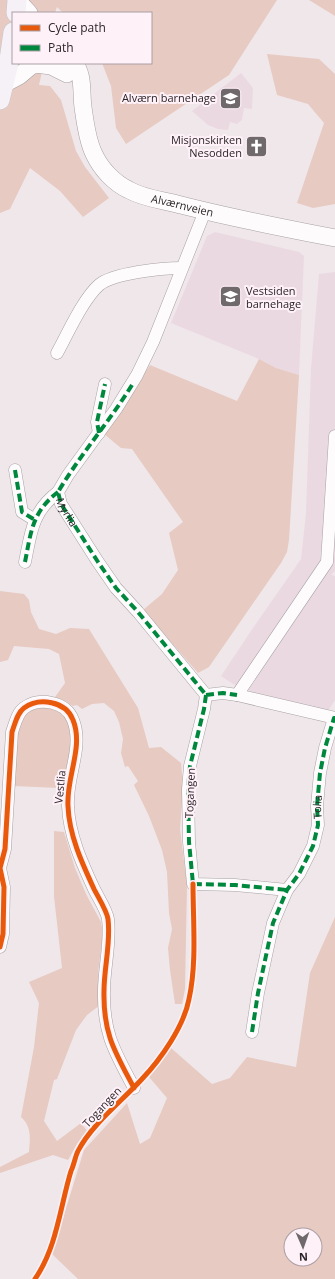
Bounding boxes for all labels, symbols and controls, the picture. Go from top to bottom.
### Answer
legend [12,12,152,64]
text: Cycle path [48,19,106,36]
text: Path [48,39,74,56]
school or university icon: Alværn barnehage [218,85,244,111]
place label: Alværn barnehage [122,90,216,105]
place label: Misjonskirken Nesodden [171,132,242,160]
church icon: Misjonskirken Nesodden [244,133,270,159]
street label: Alværnveien [150,190,215,220]
place label: Vestsiden barnehage [246,283,301,311]
school or university icon: Vestsiden barnehage [217,284,243,310]
street label: Myrlia [53,496,81,529]
street label: Togangen [181,768,198,818]
street label: Vestlia [50,769,69,804]
street label: Tolia [309,794,325,819]
street label: Togangen [79,1083,124,1130]
north arrow [283,1227,323,1267]
text: N [299,1250,308,1265]

